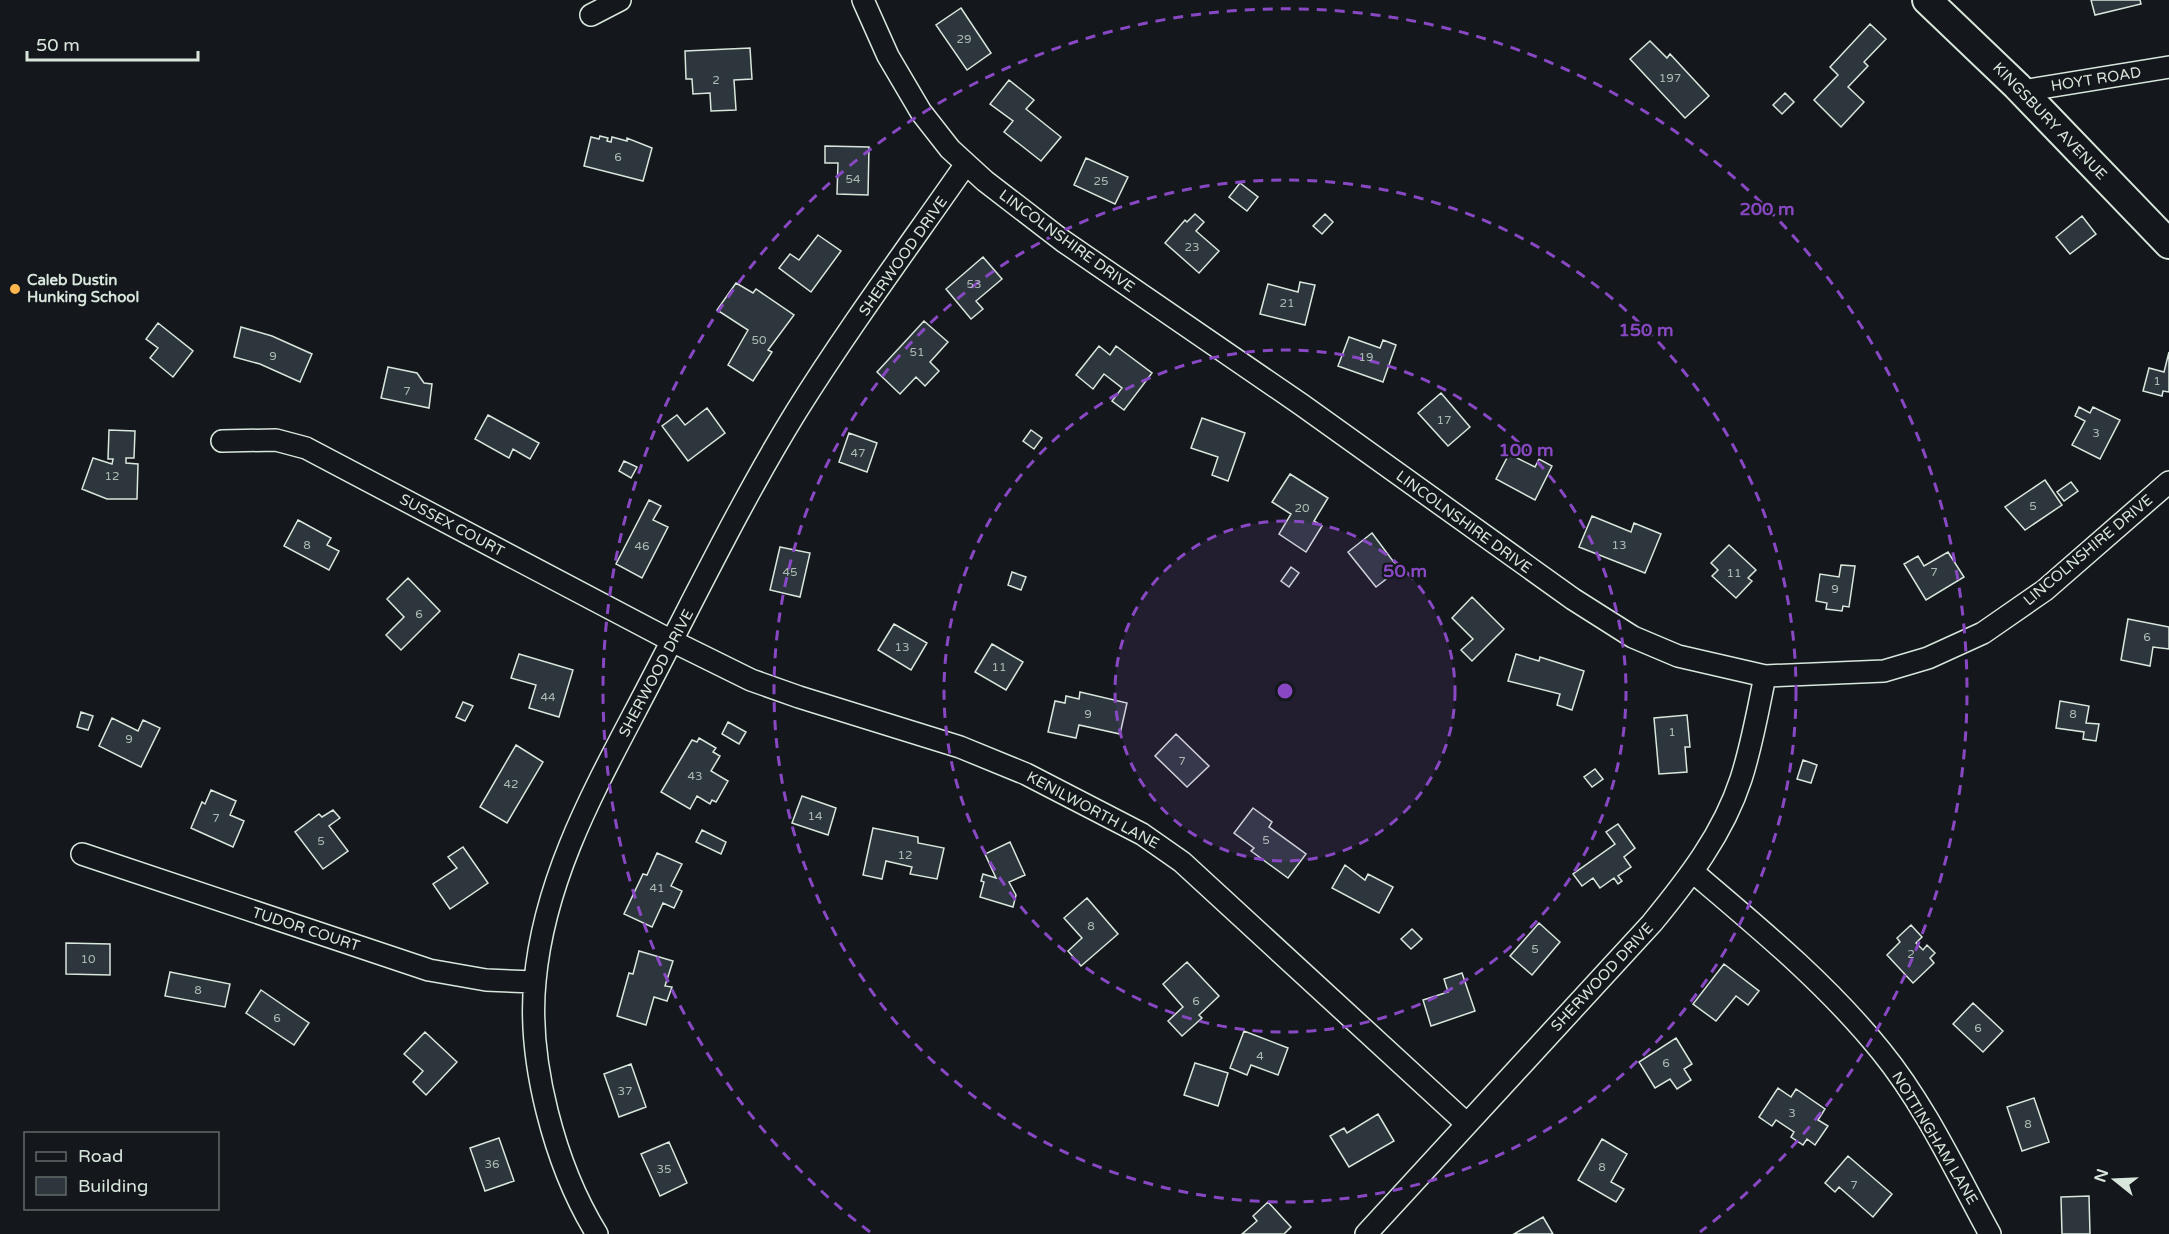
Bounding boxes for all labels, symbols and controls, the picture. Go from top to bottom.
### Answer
scale bar [27,24,198,62]
house number: 29 [956,32,972,46]
text: 50 m [36,34,80,56]
street label: KINGSBURY AVENUE [1989,58,2111,184]
street label: HOYT ROAD [2049,63,2143,95]
house number: 197 [1659,71,1681,85]
house number: 2 [712,73,720,87]
house number: 6 [614,150,622,164]
house number: 54 [845,172,861,186]
house number: 25 [1093,174,1109,188]
street label: LINCOLNSHIRE DRIVE [996,186,1138,296]
street label: SHERWOOD DRIVE [855,193,951,319]
text: 200 m [1739,198,1795,220]
house number: 23 [1184,240,1200,254]
place label: Caleb Dustin Hunking School [27,271,139,307]
house number: 53 [966,277,982,291]
marker: Caleb Dustin Hunking School [8,282,22,296]
house number: 21 [1279,296,1295,310]
text: 150 m [1618,319,1674,341]
house number: 50 [751,333,767,347]
house number: 51 [909,345,925,359]
house number: 9 [269,349,277,363]
house number: 19 [1358,350,1374,364]
house number: 1 [2153,374,2161,388]
house number: 7 [403,384,411,398]
house number: 17 [1436,413,1452,427]
house number: 3 [2092,426,2100,440]
text: 100 m [1498,439,1554,461]
house number: 47 [850,446,866,460]
street label: LINCOLNSHIRE DRIVE [1393,467,1535,577]
house number: 12 [104,469,120,483]
street label: SUSSEX COURT [397,490,507,560]
street label: LINCOLNSHIRE DRIVE [2020,491,2156,609]
house number: 5 [2029,499,2037,513]
house number: 20 [1294,501,1310,515]
house number: 8 [303,538,311,552]
house number: 13 [1611,538,1627,552]
house number: 46 [634,539,650,553]
text: 50 m [1383,560,1427,582]
house number: 45 [782,565,798,579]
house number: 7 [1930,565,1938,579]
house number: 11 [1726,566,1742,580]
house number: 9 [1831,582,1839,596]
street label: SHERWOOD DRIVE [615,606,697,740]
house number: 6 [415,607,423,621]
house number: 6 [2143,630,2151,644]
house number: 13 [894,640,910,654]
house number: 11 [991,660,1007,674]
centre of rings [1275,681,1295,701]
house number: 44 [540,690,556,704]
house number: 9 [1084,707,1092,721]
house number: 8 [2069,707,2077,721]
house number: 1 [1668,725,1676,739]
house number: 9 [125,732,133,746]
house number: 7 [1178,754,1186,768]
street label: KENILWORTH LANE [1024,767,1162,853]
house number: 43 [687,769,703,783]
house number: 42 [503,777,519,791]
house number: 14 [807,809,823,823]
house number: 7 [212,811,220,825]
house number: 5 [1262,833,1270,847]
house number: 5 [317,834,325,848]
house number: 12 [897,848,913,862]
house number: 41 [649,881,665,895]
street label: TUDOR COURT [250,903,362,955]
house number: 8 [1087,919,1095,933]
street label: SHERWOOD DRIVE [1547,919,1657,1035]
house number: 5 [1531,942,1539,956]
house number: 2 [1907,947,1915,961]
house number: 10 [80,952,96,966]
house number: 8 [194,983,202,997]
house number: 6 [1192,994,1200,1008]
house number: 6 [273,1011,281,1025]
house number: 6 [1974,1021,1982,1035]
house number: 4 [1256,1049,1264,1063]
house number: 6 [1662,1056,1670,1070]
street label: NOTTINGHAM LANE [1888,1068,1982,1208]
house number: 37 [617,1084,633,1098]
house number: 3 [1788,1106,1796,1120]
house number: 8 [2024,1117,2032,1131]
legend [24,1132,219,1210]
text: Road [78,1145,123,1167]
north arrow [2085,1150,2145,1210]
house number: 36 [484,1157,500,1171]
house number: 8 [1598,1160,1606,1174]
house number: 35 [656,1162,672,1176]
text: N [2090,1166,2113,1185]
text: Building [78,1175,148,1197]
house number: 7 [1850,1178,1858,1192]

